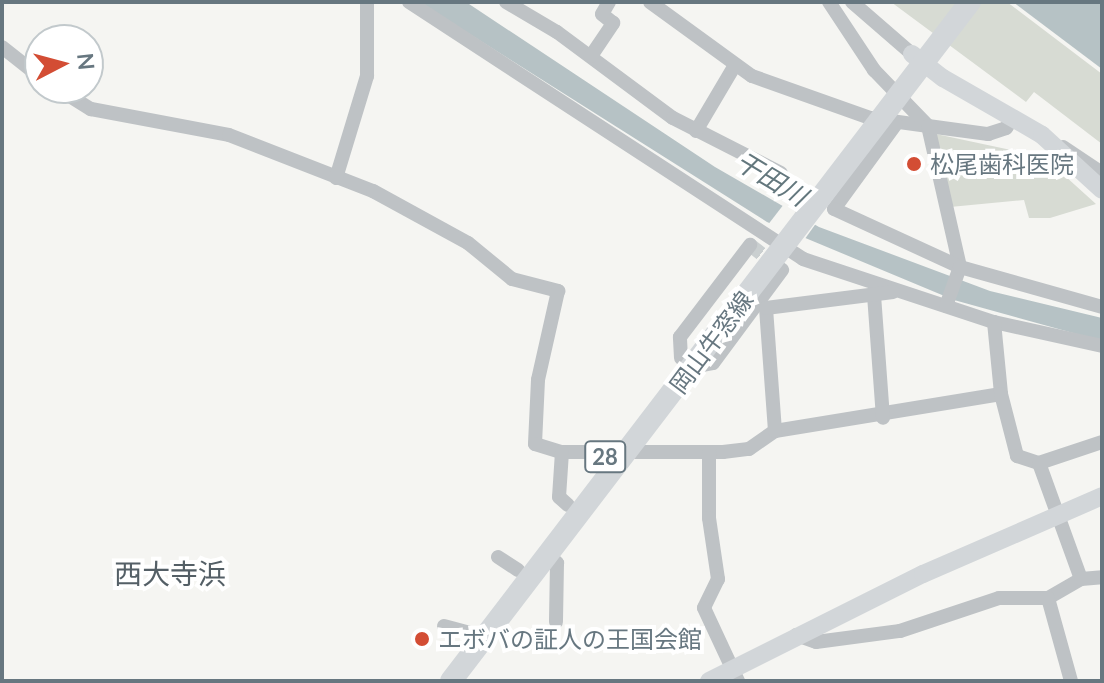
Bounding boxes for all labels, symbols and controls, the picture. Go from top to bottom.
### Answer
north arrow [24,24,104,104]
text: N [72,52,101,71]
water label: 干田川 [730,146,812,212]
place label: 松尾歯科医院 [930,150,1074,178]
marker: 松尾歯科医院 [905,155,923,173]
street label: 岡山牛窓線 [663,285,759,399]
road number: 28 [583,439,627,475]
district label: 西大寺浜 [114,556,226,590]
place label: エボバの証人の王国会館 [438,625,702,653]
marker: エボバの証人の王国会館 [413,630,431,648]

